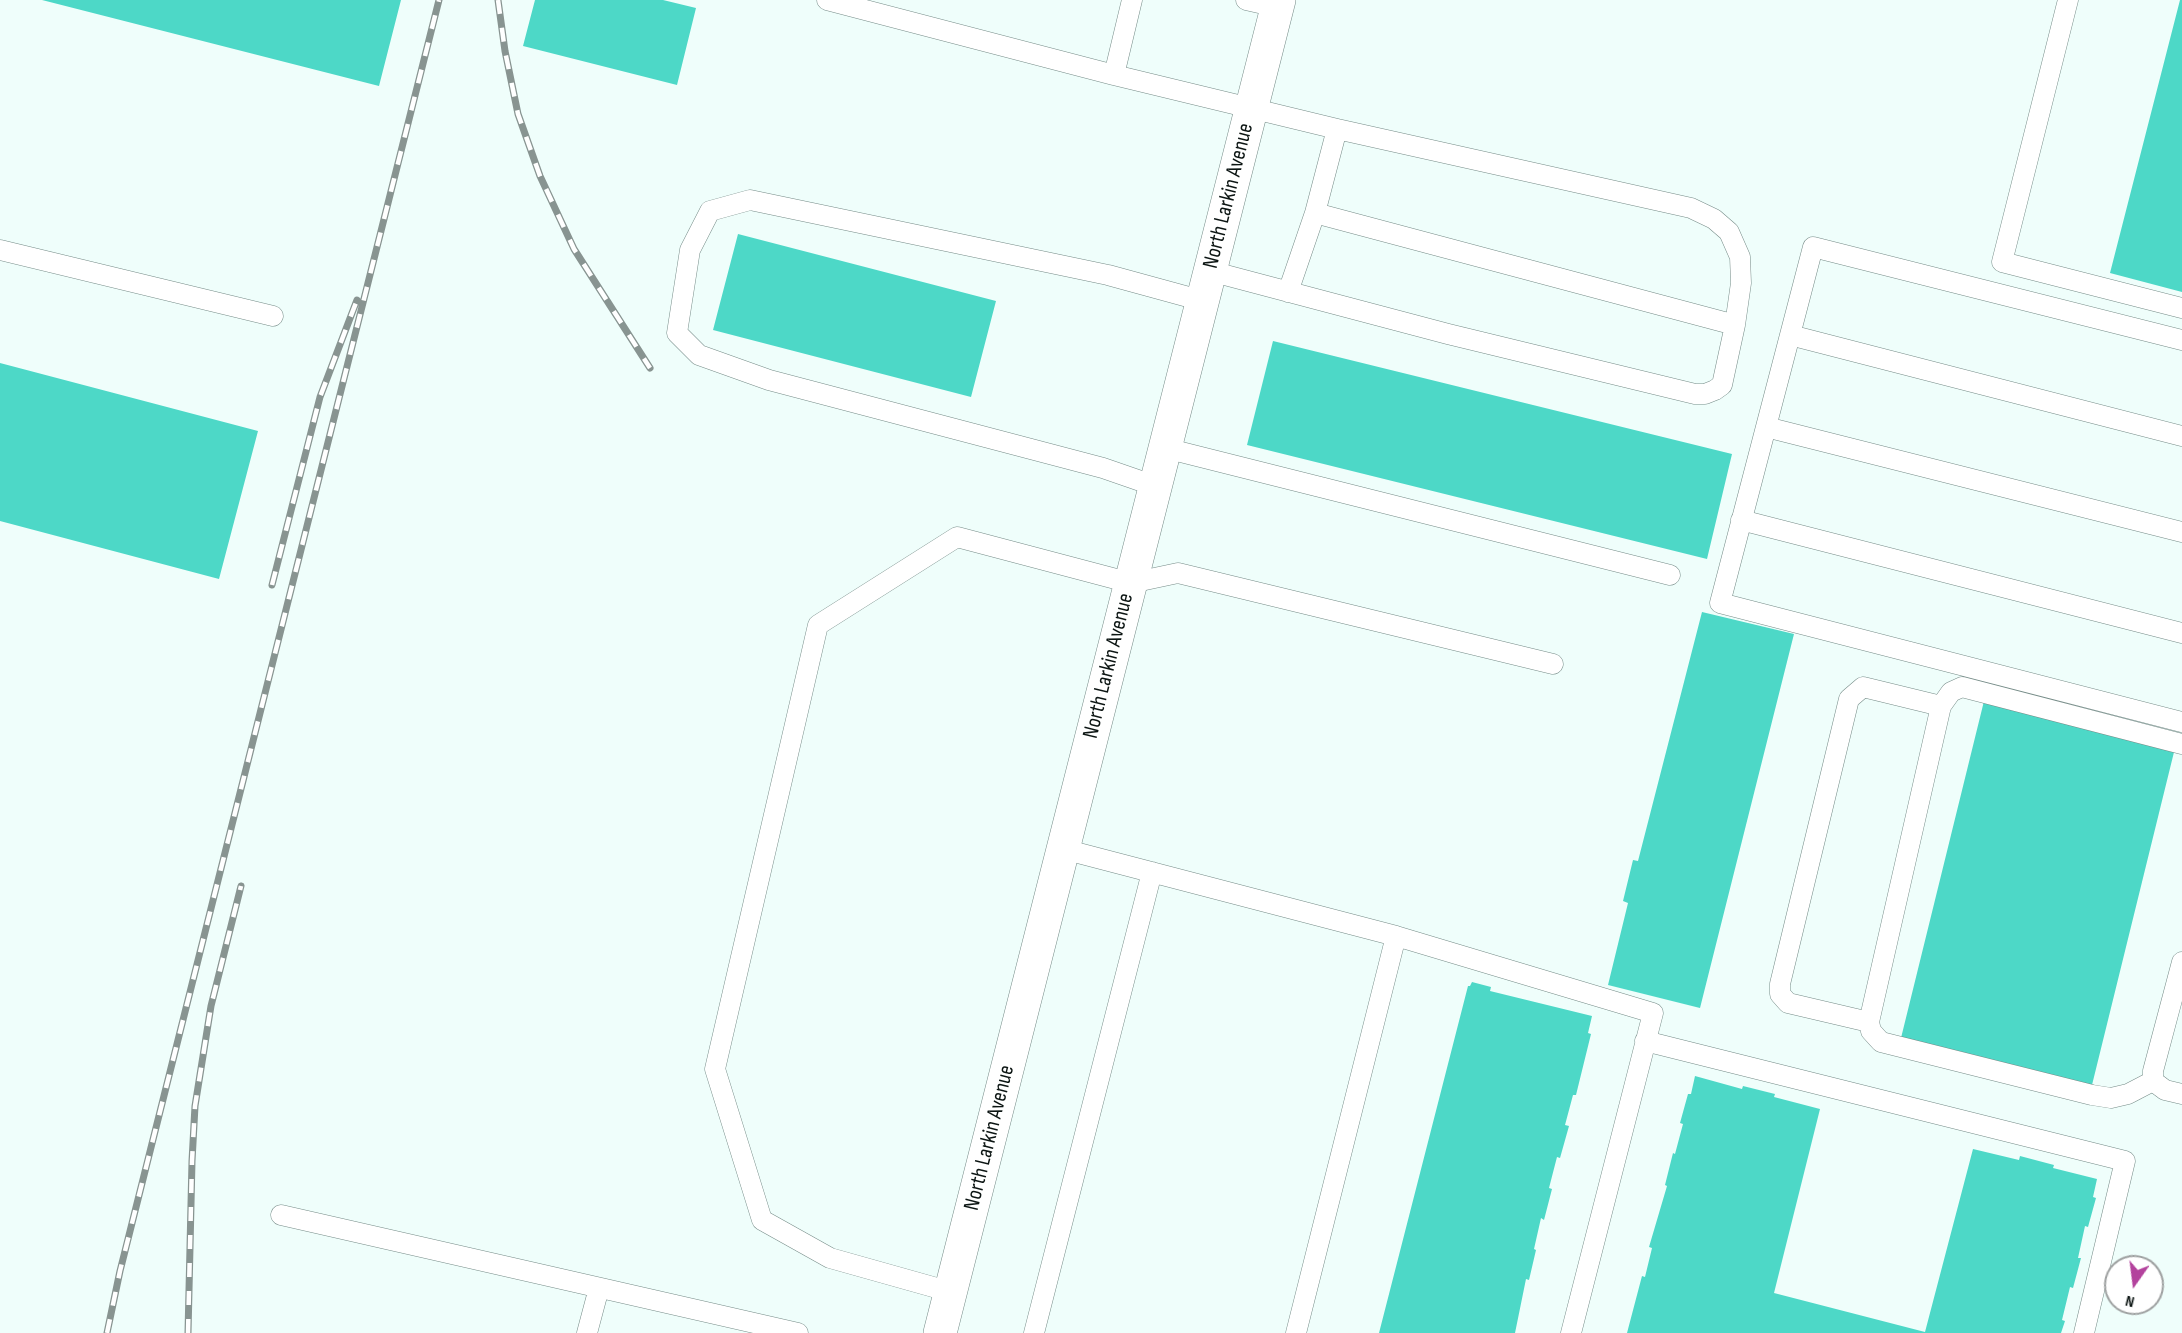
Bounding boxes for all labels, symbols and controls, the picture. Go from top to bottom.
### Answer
street label: North Larkin Avenue [1198,121,1260,271]
street label: North Larkin Avenue [1078,591,1140,741]
street label: North Larkin Avenue [959,1063,1021,1213]
north arrow [2104,1255,2164,1315]
text: N [2124,1291,2136,1311]

